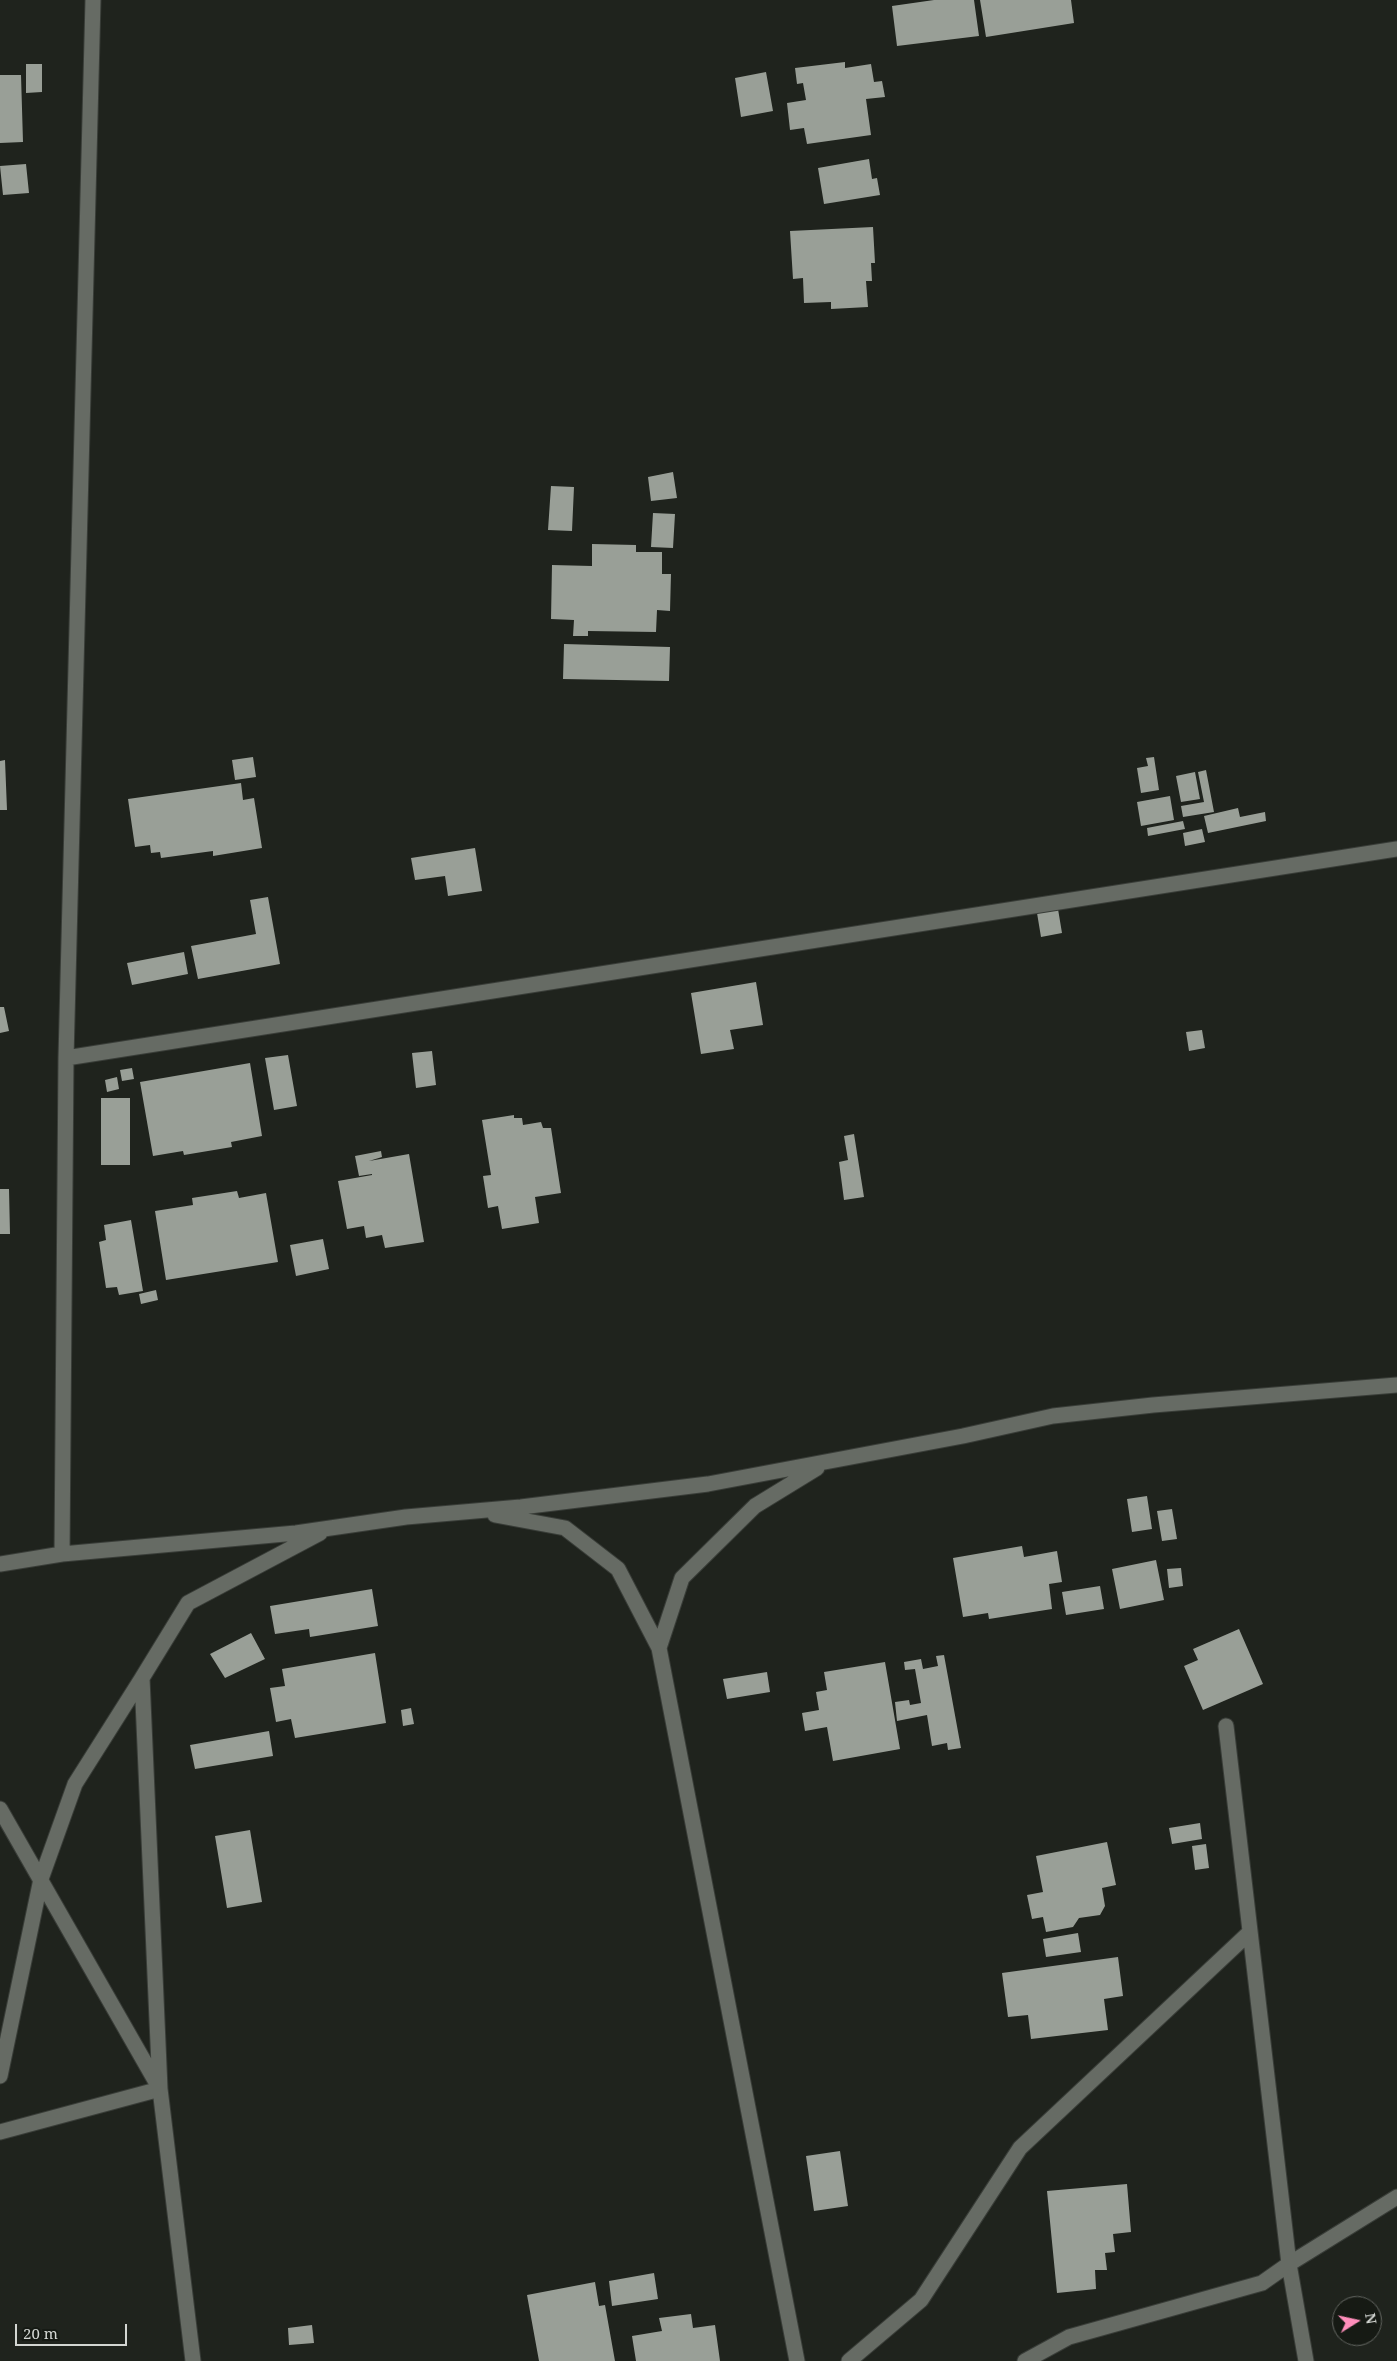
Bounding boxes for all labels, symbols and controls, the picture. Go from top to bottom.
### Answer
north arrow [1332,2296,1382,2346]
text: N [1361,2311,1382,2326]
scale bar [18,2314,130,2346]
text: 20 m [23,2323,58,2343]

